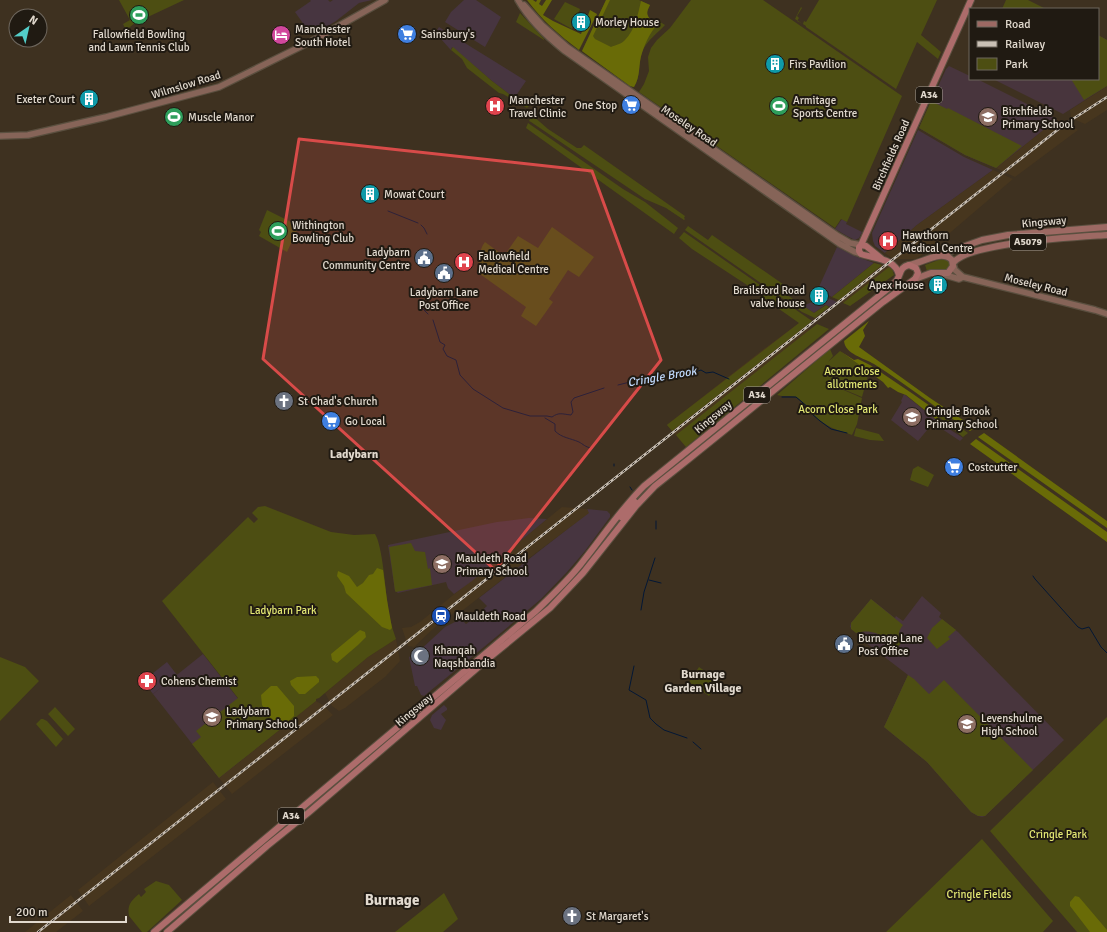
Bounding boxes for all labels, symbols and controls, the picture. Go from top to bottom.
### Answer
sports icon: Fallowfield Bowling and Lawn Tennis Club [128,4,150,26]
north arrow [8,8,48,48]
legend [969,8,1099,80]
building icon: Morley House [570,11,592,33]
text: N [27,13,40,28]
place label: Morley House [595,16,659,29]
text: Road [1005,17,1031,32]
place label: Manchester South Hotel [295,23,351,49]
supermarket icon: Sainsbury's [396,23,418,45]
hotel icon: Manchester South Hotel [270,24,292,46]
place label: Fallowfield Bowling and Lawn Tennis Club [88,28,190,54]
place label: Sainsbury's [421,28,475,41]
text: Railway [1005,37,1045,52]
building icon: Firs Pavilion [764,53,786,75]
text: Park [1005,57,1028,72]
place label: Firs Pavilion [789,58,846,71]
street label: Wilmslow Road [150,68,222,102]
road number: A34 [916,87,942,103]
building icon: Exeter Court [78,88,100,110]
place label: Exeter Court [16,93,75,106]
place label: Manchester Travel Clinic [509,94,566,120]
supermarket icon: One Stop [620,94,642,116]
place label: Armitage Sports Centre [793,94,857,120]
hospital icon: Manchester Travel Clinic [484,95,506,117]
sports icon: Armitage Sports Centre [768,95,790,117]
place label: One Stop [574,99,617,112]
street label: Moseley Road [659,103,720,150]
place label: Birchfields Primary School [1002,105,1073,131]
sports icon: Muscle Manor [163,106,185,128]
school or university icon: Birchfields Primary School [977,106,999,128]
place label: Muscle Manor [188,111,254,124]
street label: Birchfields Road [870,117,913,193]
building icon: Mowat Court [359,183,381,205]
place label: Mowat Court [384,188,445,201]
street label: Kingsway [1021,214,1068,230]
place label: Withington Bowling Club [292,219,354,245]
sports icon: Withington Bowling Club [267,220,289,242]
place label: Hawthorn Medical Centre [902,229,973,255]
hospital icon: Hawthorn Medical Centre [877,230,899,252]
road number: A5079 [1010,234,1046,250]
place label: Ladybarn Community Centre [323,246,410,272]
public building icon: Ladybarn Community Centre [413,247,435,269]
place label: Fallowfield Medical Centre [478,250,549,276]
hospital icon: Fallowfield Medical Centre [453,251,475,273]
public building icon: Ladybarn Lane Post Office [433,262,455,284]
street label: Moseley Road [1003,271,1069,299]
building icon: Apex House [927,274,949,296]
place label: Apex House [869,279,924,292]
place label: Brailsford Road valve house [733,284,805,310]
building icon: Brailsford Road valve house [808,285,830,307]
place label: Ladybarn Lane Post Office [410,286,478,312]
water label: Cringle Brook [626,363,699,390]
park label: Acorn Close allotments [824,365,880,391]
road number: A34 [744,387,770,403]
church icon: St Chad's Church [273,390,295,412]
place label: St Chad's Church [298,395,378,408]
street label: Kingsway [692,397,735,436]
park label: Acorn Close Park [798,403,878,416]
place label: Cringle Brook Primary School [926,405,997,431]
school or university icon: Cringle Brook Primary School [901,406,923,428]
supermarket icon: Go Local [320,410,342,432]
place label: Go Local [345,415,385,428]
district label: Ladybarn [330,447,379,462]
supermarket icon: Costcutter [943,456,965,478]
place label: Costcutter [968,461,1017,474]
place label: Mauldeth Road Primary School [456,552,527,578]
school or university icon: Mauldeth Road Primary School [431,553,453,575]
park label: Ladybarn Park [249,604,317,617]
station icon: Mauldeth Road [430,605,452,627]
place label: Mauldeth Road [455,610,526,623]
place label: Burnage Lane Post Office [858,632,923,658]
public building icon: Burnage Lane Post Office [833,633,855,655]
place label: Khanqah Naqshbandia [434,644,496,670]
mosque icon: Khanqah Naqshbandia [409,645,431,667]
district label: Burnage Garden Village [664,667,742,696]
pharmacy icon: Cohens Chemist [136,670,158,692]
place label: Cohens Chemist [161,675,237,688]
street label: Kingsway [393,690,436,729]
place label: Ladybarn Primary School [226,705,297,731]
school or university icon: Ladybarn Primary School [201,706,223,728]
place label: Levenshulme High School [981,712,1043,738]
school or university icon: Levenshulme High School [956,713,978,735]
road number: A34 [278,808,304,824]
park label: Cringle Park [1029,828,1087,841]
park label: Cringle Fields [947,888,1012,901]
district label: Burnage [365,891,419,909]
scale bar [10,898,126,924]
text: 200 m [16,905,48,920]
church icon: St Margaret's [561,905,583,927]
place label: St Margaret's [586,910,649,923]

